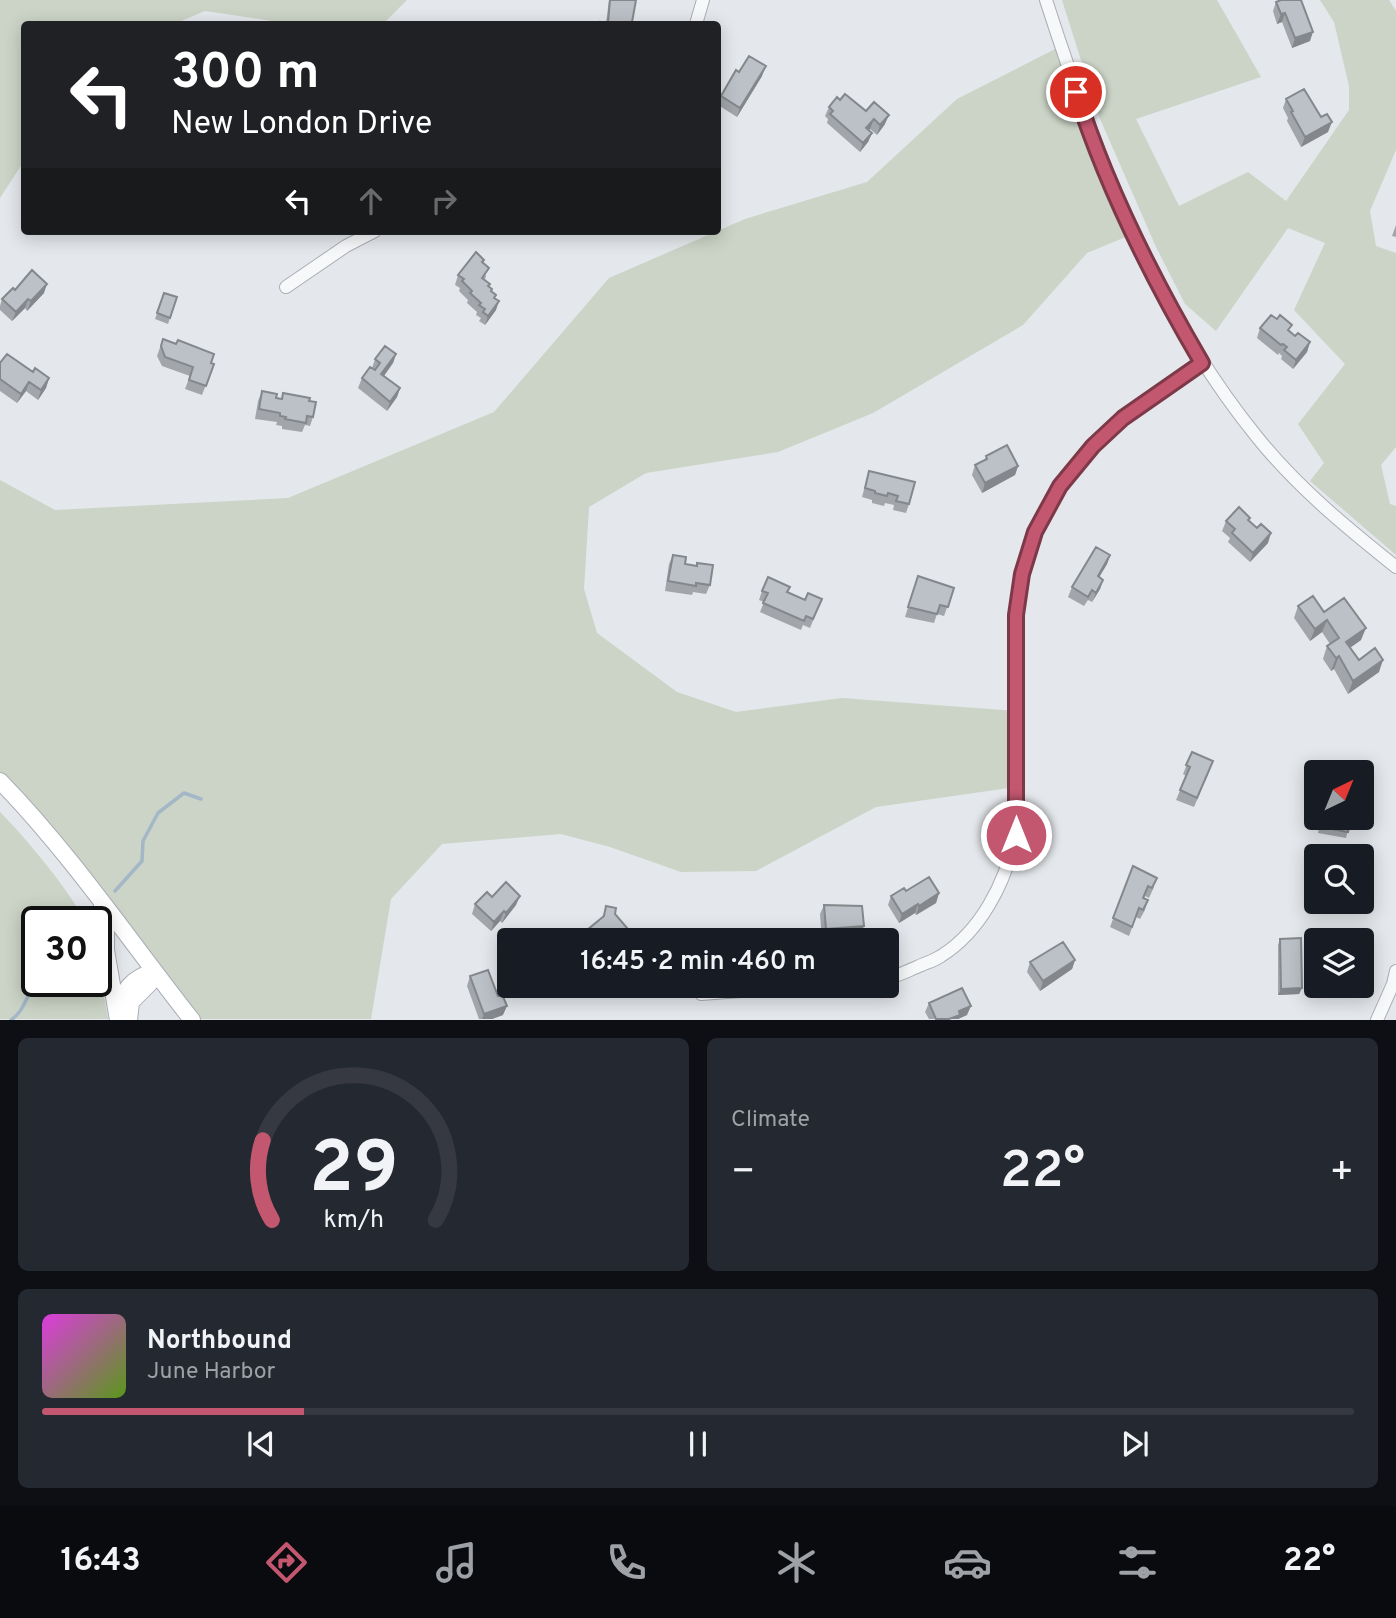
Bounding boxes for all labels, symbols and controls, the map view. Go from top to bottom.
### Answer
text: 300 m [171,44,319,106]
icon: left [56,49,147,140]
pin [1046,62,1106,122]
icon: arrive [1057,73,1095,111]
text: New London Drive [171,105,432,145]
icon: left [279,182,317,220]
icon: ahead [352,182,390,220]
icon: right [425,182,463,220]
north arrow [1304,760,1374,830]
map controls [1304,760,1374,998]
position arrow [979,798,1053,872]
button: search [1304,844,1374,914]
speed limit sign: 30 [21,906,112,997]
button: layers [1304,928,1374,998]
text: 16:45 · 2 min · 460 m [580,946,816,979]
text: Climate [731,1106,810,1135]
text: 29 [309,1127,398,1219]
text: 22° [1000,1140,1085,1206]
text: − [731,1149,756,1198]
text: + [1329,1149,1354,1198]
text: km/h [323,1205,384,1237]
text: Northbound [147,1325,292,1358]
text: June Harbor [147,1358,275,1387]
icon: previous [242,1425,280,1463]
icon: pause [679,1425,717,1463]
icon: next [1116,1425,1154,1463]
icon: directions [262,1538,311,1587]
icon: music [432,1538,481,1587]
icon: phone [602,1538,651,1587]
icon: climate [772,1538,821,1587]
icon: car [943,1538,992,1587]
icon: filters [1113,1538,1162,1587]
text: 16:43 [61,1542,141,1582]
text: 22° [1283,1542,1335,1582]

